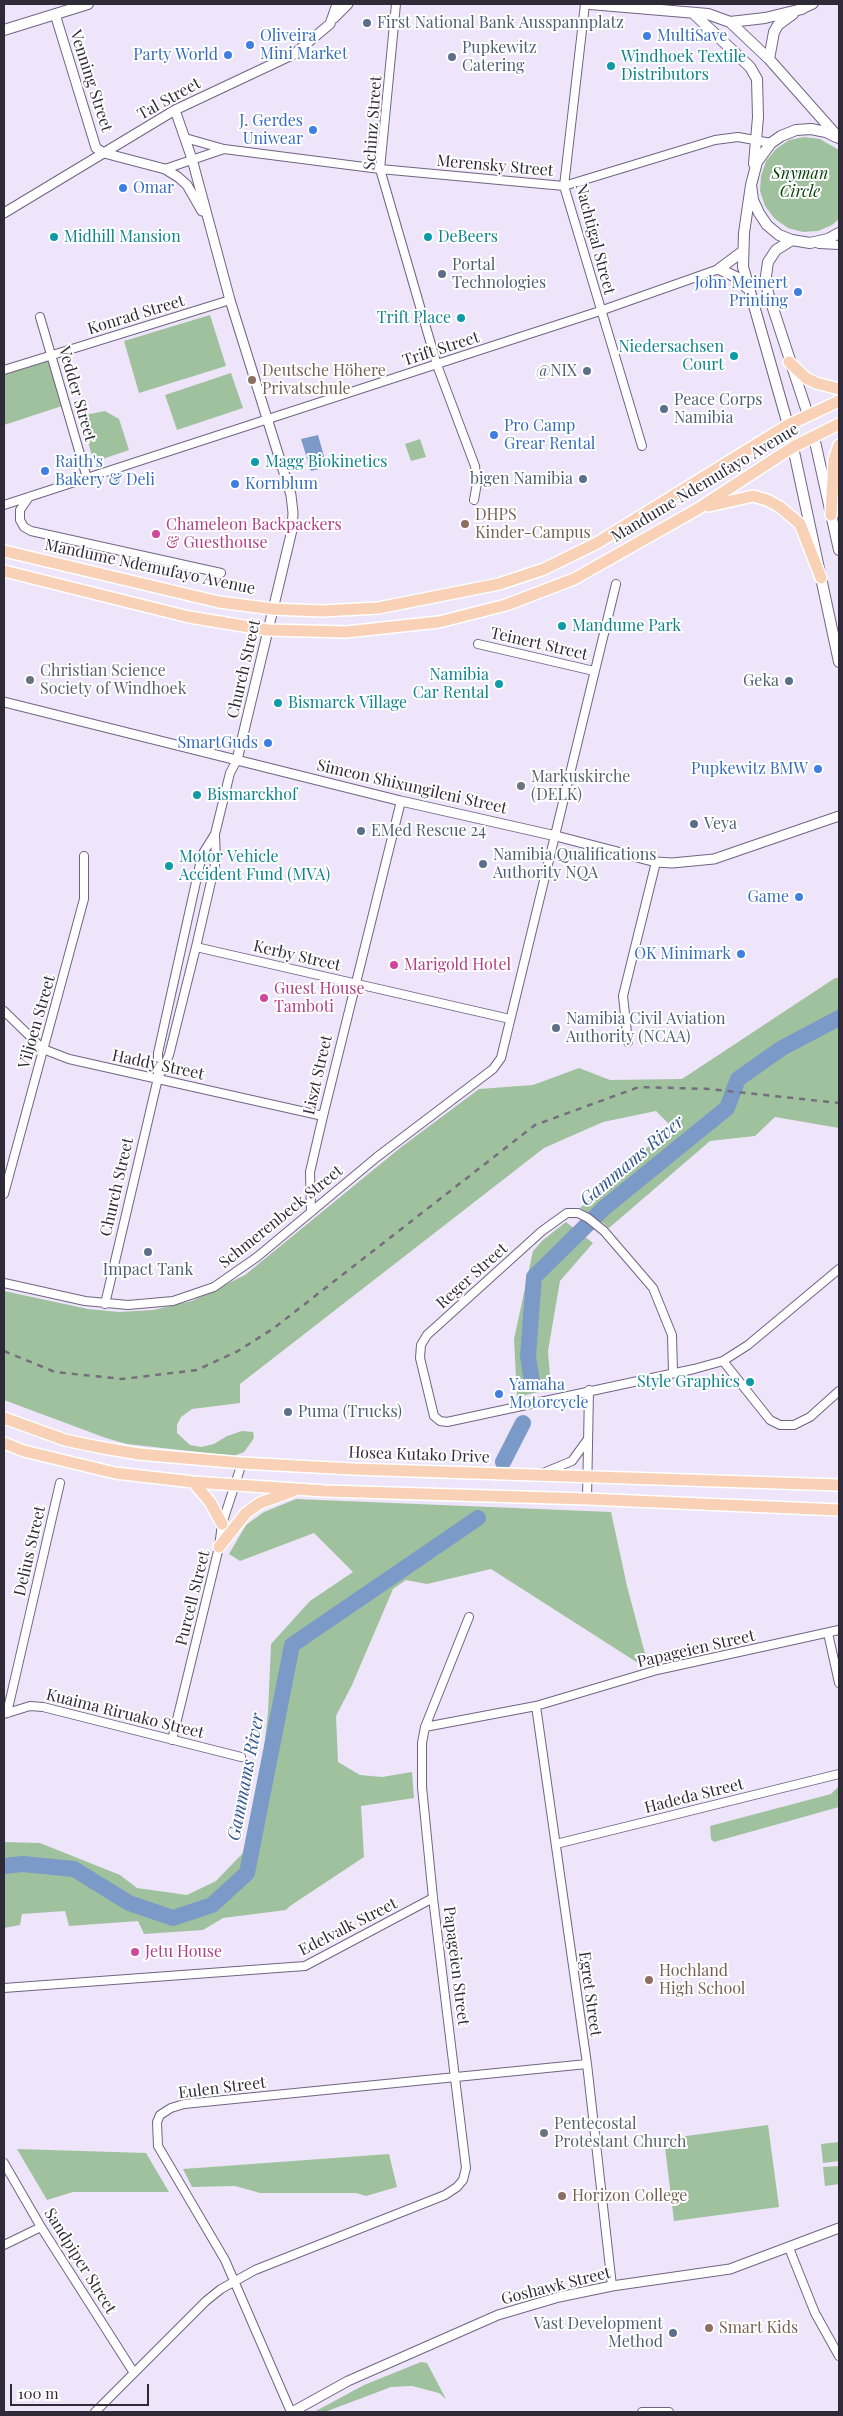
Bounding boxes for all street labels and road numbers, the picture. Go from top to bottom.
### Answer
street label: Venning Street [66,28,116,134]
street label: Tal Street [134,74,204,124]
street label: Schinz Street [360,75,386,171]
street label: Merensky Street [436,151,554,181]
street label: Nachtigal Street [571,181,619,297]
street label: Konrad Street [85,291,187,339]
street label: Trift Street [400,328,482,370]
street label: Vedder Street [54,344,100,444]
street label: Mandume Ndemufayo Avenue [608,419,802,547]
street label: Mandume Ndemufayo Avenue [43,535,257,599]
street label: Church Street [223,618,265,720]
street label: Teinert Street [488,623,590,665]
street label: Simeon Shixungileni Street [315,756,509,818]
street label: Kerby Street [251,937,343,975]
street label: Viljoen Street [14,973,60,1071]
street label: Liszt Street [299,1033,337,1117]
street label: Haddy Street [110,1046,206,1084]
street label: Church Street [96,1136,138,1238]
street label: Schmerenbeck Street [215,1161,347,1273]
street label: Reger Street [433,1239,511,1313]
street label: Hosea Kutako Drive [348,1443,490,1467]
street label: Delius Street [10,1504,50,1598]
street label: Purcell Street [172,1548,214,1648]
street label: Papageien Street [635,1626,757,1672]
street label: Kuaima Riruako Street [44,1685,206,1743]
street label: Hadeda Street [642,1774,746,1818]
street label: Edelvalk Street [296,1894,400,1960]
street label: Papageien Street [439,1905,473,2027]
street label: Egret Street [575,1950,605,2038]
street label: Eulen Street [177,2073,267,2103]
street label: Sandpiper Street [40,2205,120,2317]
street label: Goshawk Street [499,2263,613,2309]

